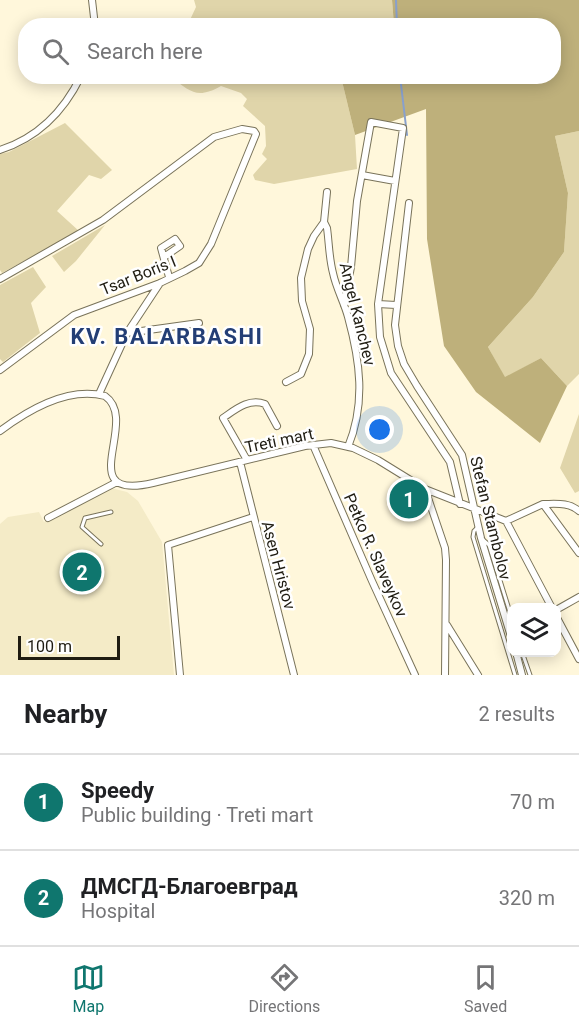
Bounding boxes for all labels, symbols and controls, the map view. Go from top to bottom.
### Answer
search box [18,18,561,84]
icon: search [39,35,72,68]
text: Search here [87,39,203,64]
street label: Tsar Boris I [98,252,179,299]
street label: Angel Kanchev [336,261,380,368]
district label: KV. BALARBASHI [70,324,264,349]
your location [365,415,394,444]
street label: Treti mart [243,424,315,457]
street label: Stefan Stambolov [466,454,515,582]
pin: 1 [390,476,428,522]
street label: Petko R. Slaveykov [340,490,411,620]
street label: Asen Hristov [258,519,300,612]
pin: 2 [62,550,101,594]
map controls [507,603,561,657]
button: layers [507,603,561,657]
scale bar [18,633,120,660]
text: 100 m [27,637,72,656]
text: Nearby [24,699,107,729]
text: 2 results [479,702,555,726]
text: Speedy [81,778,154,803]
text: 1 [38,790,49,814]
text: 70 m [510,790,555,814]
text: Public building · Treti mart [81,803,313,827]
text: ДМСГД-Благоевград [81,874,298,899]
text: 2 [38,886,49,910]
text: 320 m [499,886,555,910]
text: Hospital [81,899,155,923]
tab: Map [72,961,105,1016]
tab: Directions [248,961,320,1016]
tab: Saved [464,961,507,1016]

